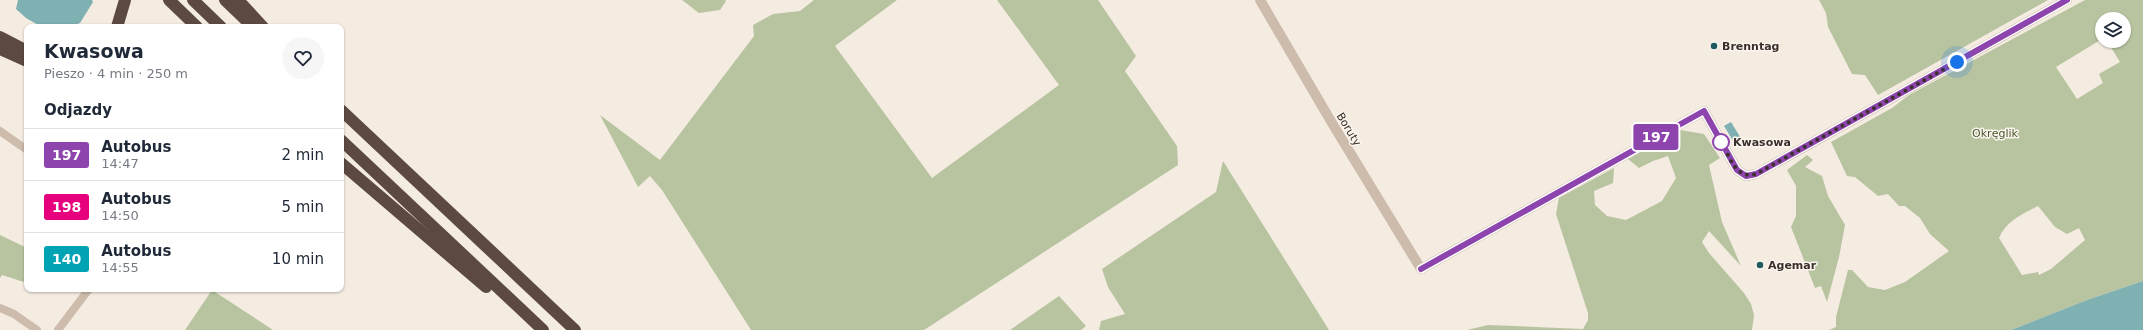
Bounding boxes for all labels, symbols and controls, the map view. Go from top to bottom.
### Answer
map controls [2095,12,2131,48]
button: layers [2095,12,2131,48]
button: heart [282,37,324,79]
text: Kwasowa [44,40,144,62]
place label: Brenntag [1722,40,1780,53]
marker: Brenntag [1709,41,1719,51]
your location [1947,52,1967,72]
text: Pieszo · 4 min · 250 m [44,66,188,81]
text: Odjazdy [44,101,112,119]
street label: Boruty [1334,110,1364,149]
line badge: 197 [1633,124,1679,150]
park label: Okręglik [1972,127,2019,140]
text: 197 [1641,129,1671,145]
marker: Kwasowa [1712,133,1730,151]
place label: Kwasowa [1733,136,1791,149]
text: Autobus [101,138,171,156]
text: 2 min [281,146,324,164]
text: 197 [52,147,81,163]
text: 14:47 [101,156,139,171]
text: Autobus [101,190,171,208]
text: 5 min [281,198,324,216]
text: 198 [52,199,81,215]
text: 14:50 [101,208,139,223]
text: Autobus [101,242,171,260]
text: 10 min [272,250,324,268]
text: 140 [52,251,81,267]
place label: Agemar [1768,259,1817,272]
text: 14:55 [101,260,139,275]
marker: Agemar [1755,260,1765,270]

